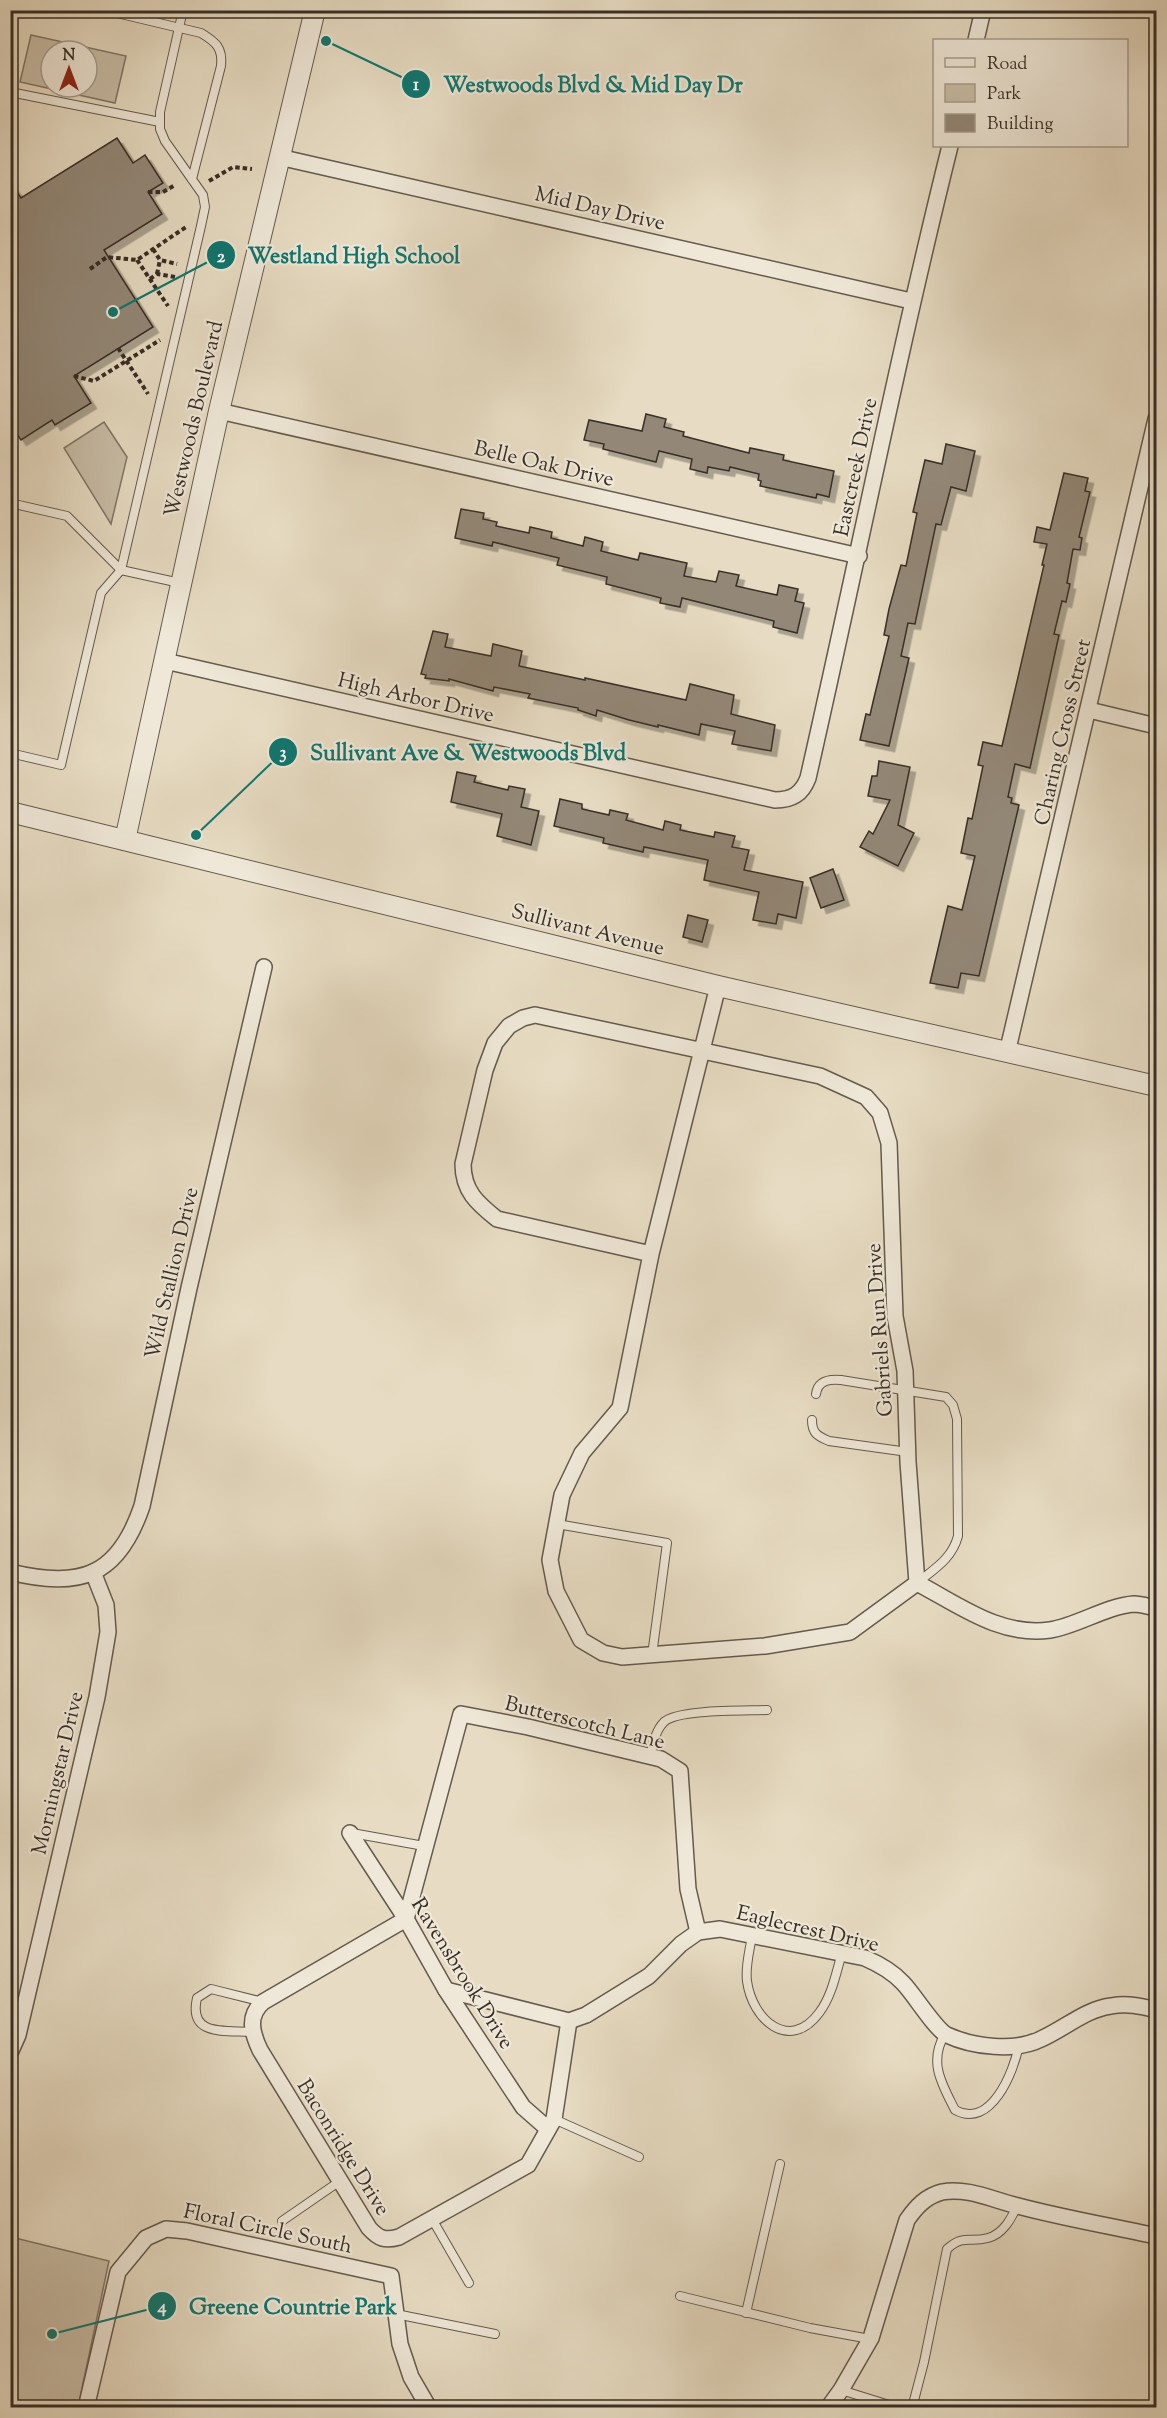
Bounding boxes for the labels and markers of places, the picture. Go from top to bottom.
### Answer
callout: Westwoods Blvd & Mid Day Dr [401,64,755,104]
callout: Westland High School [206,235,472,275]
callout: Sullivant Ave & Westwoods Blvd [268,732,638,772]
callout: Greene Countrie Park [147,2286,409,2326]

